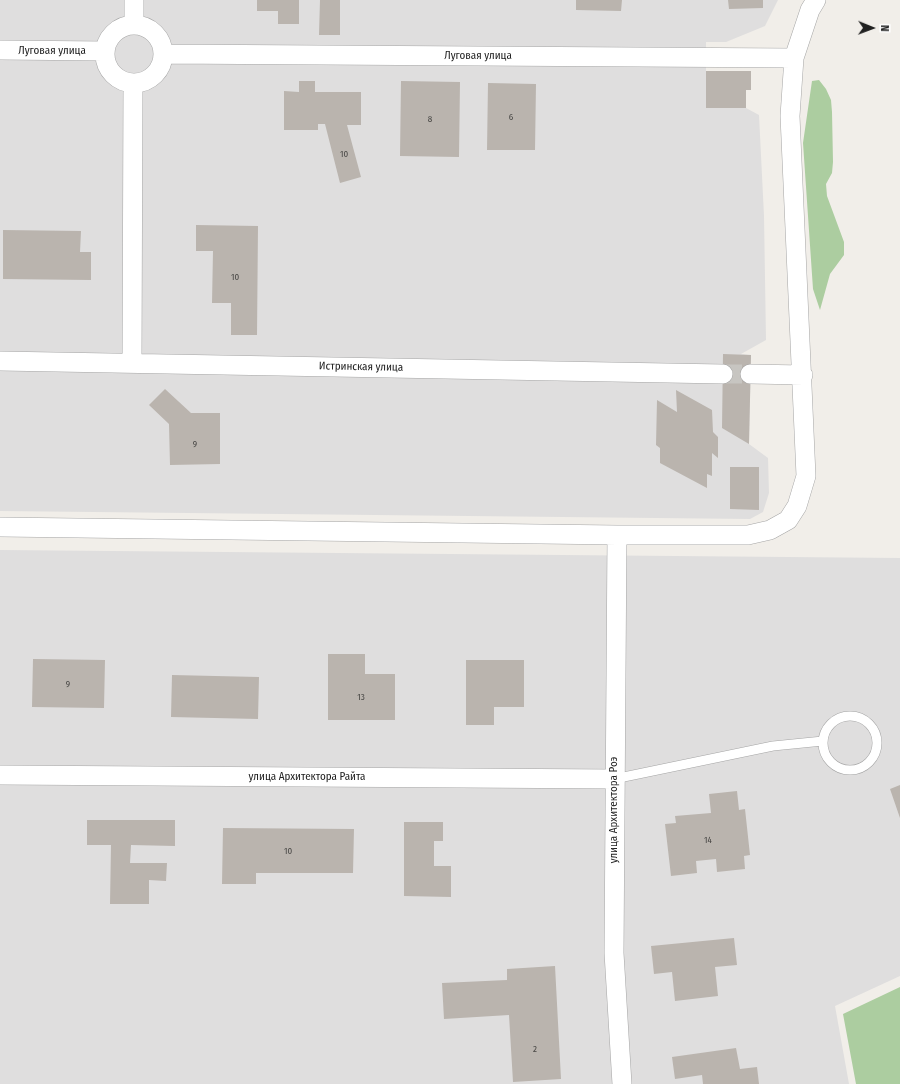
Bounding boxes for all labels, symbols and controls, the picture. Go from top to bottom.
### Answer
north arrow [852,8,892,48]
text: N [878,25,891,32]
street label: Луговая улица [18,44,86,58]
street label: Луговая улица [444,49,512,63]
house number: 6 [509,112,513,122]
house number: 8 [428,114,432,124]
house number: 10 [340,149,348,159]
house number: 10 [231,272,239,282]
street label: Истринская улица [319,360,403,374]
house number: 9 [193,439,197,449]
house number: 9 [66,679,70,689]
house number: 13 [357,692,365,702]
street label: улица Архитектора Роэ [607,757,621,863]
street label: улица Архитектора Райта [249,770,365,784]
house number: 14 [704,835,712,845]
house number: 10 [284,846,292,856]
house number: 2 [533,1044,537,1054]

